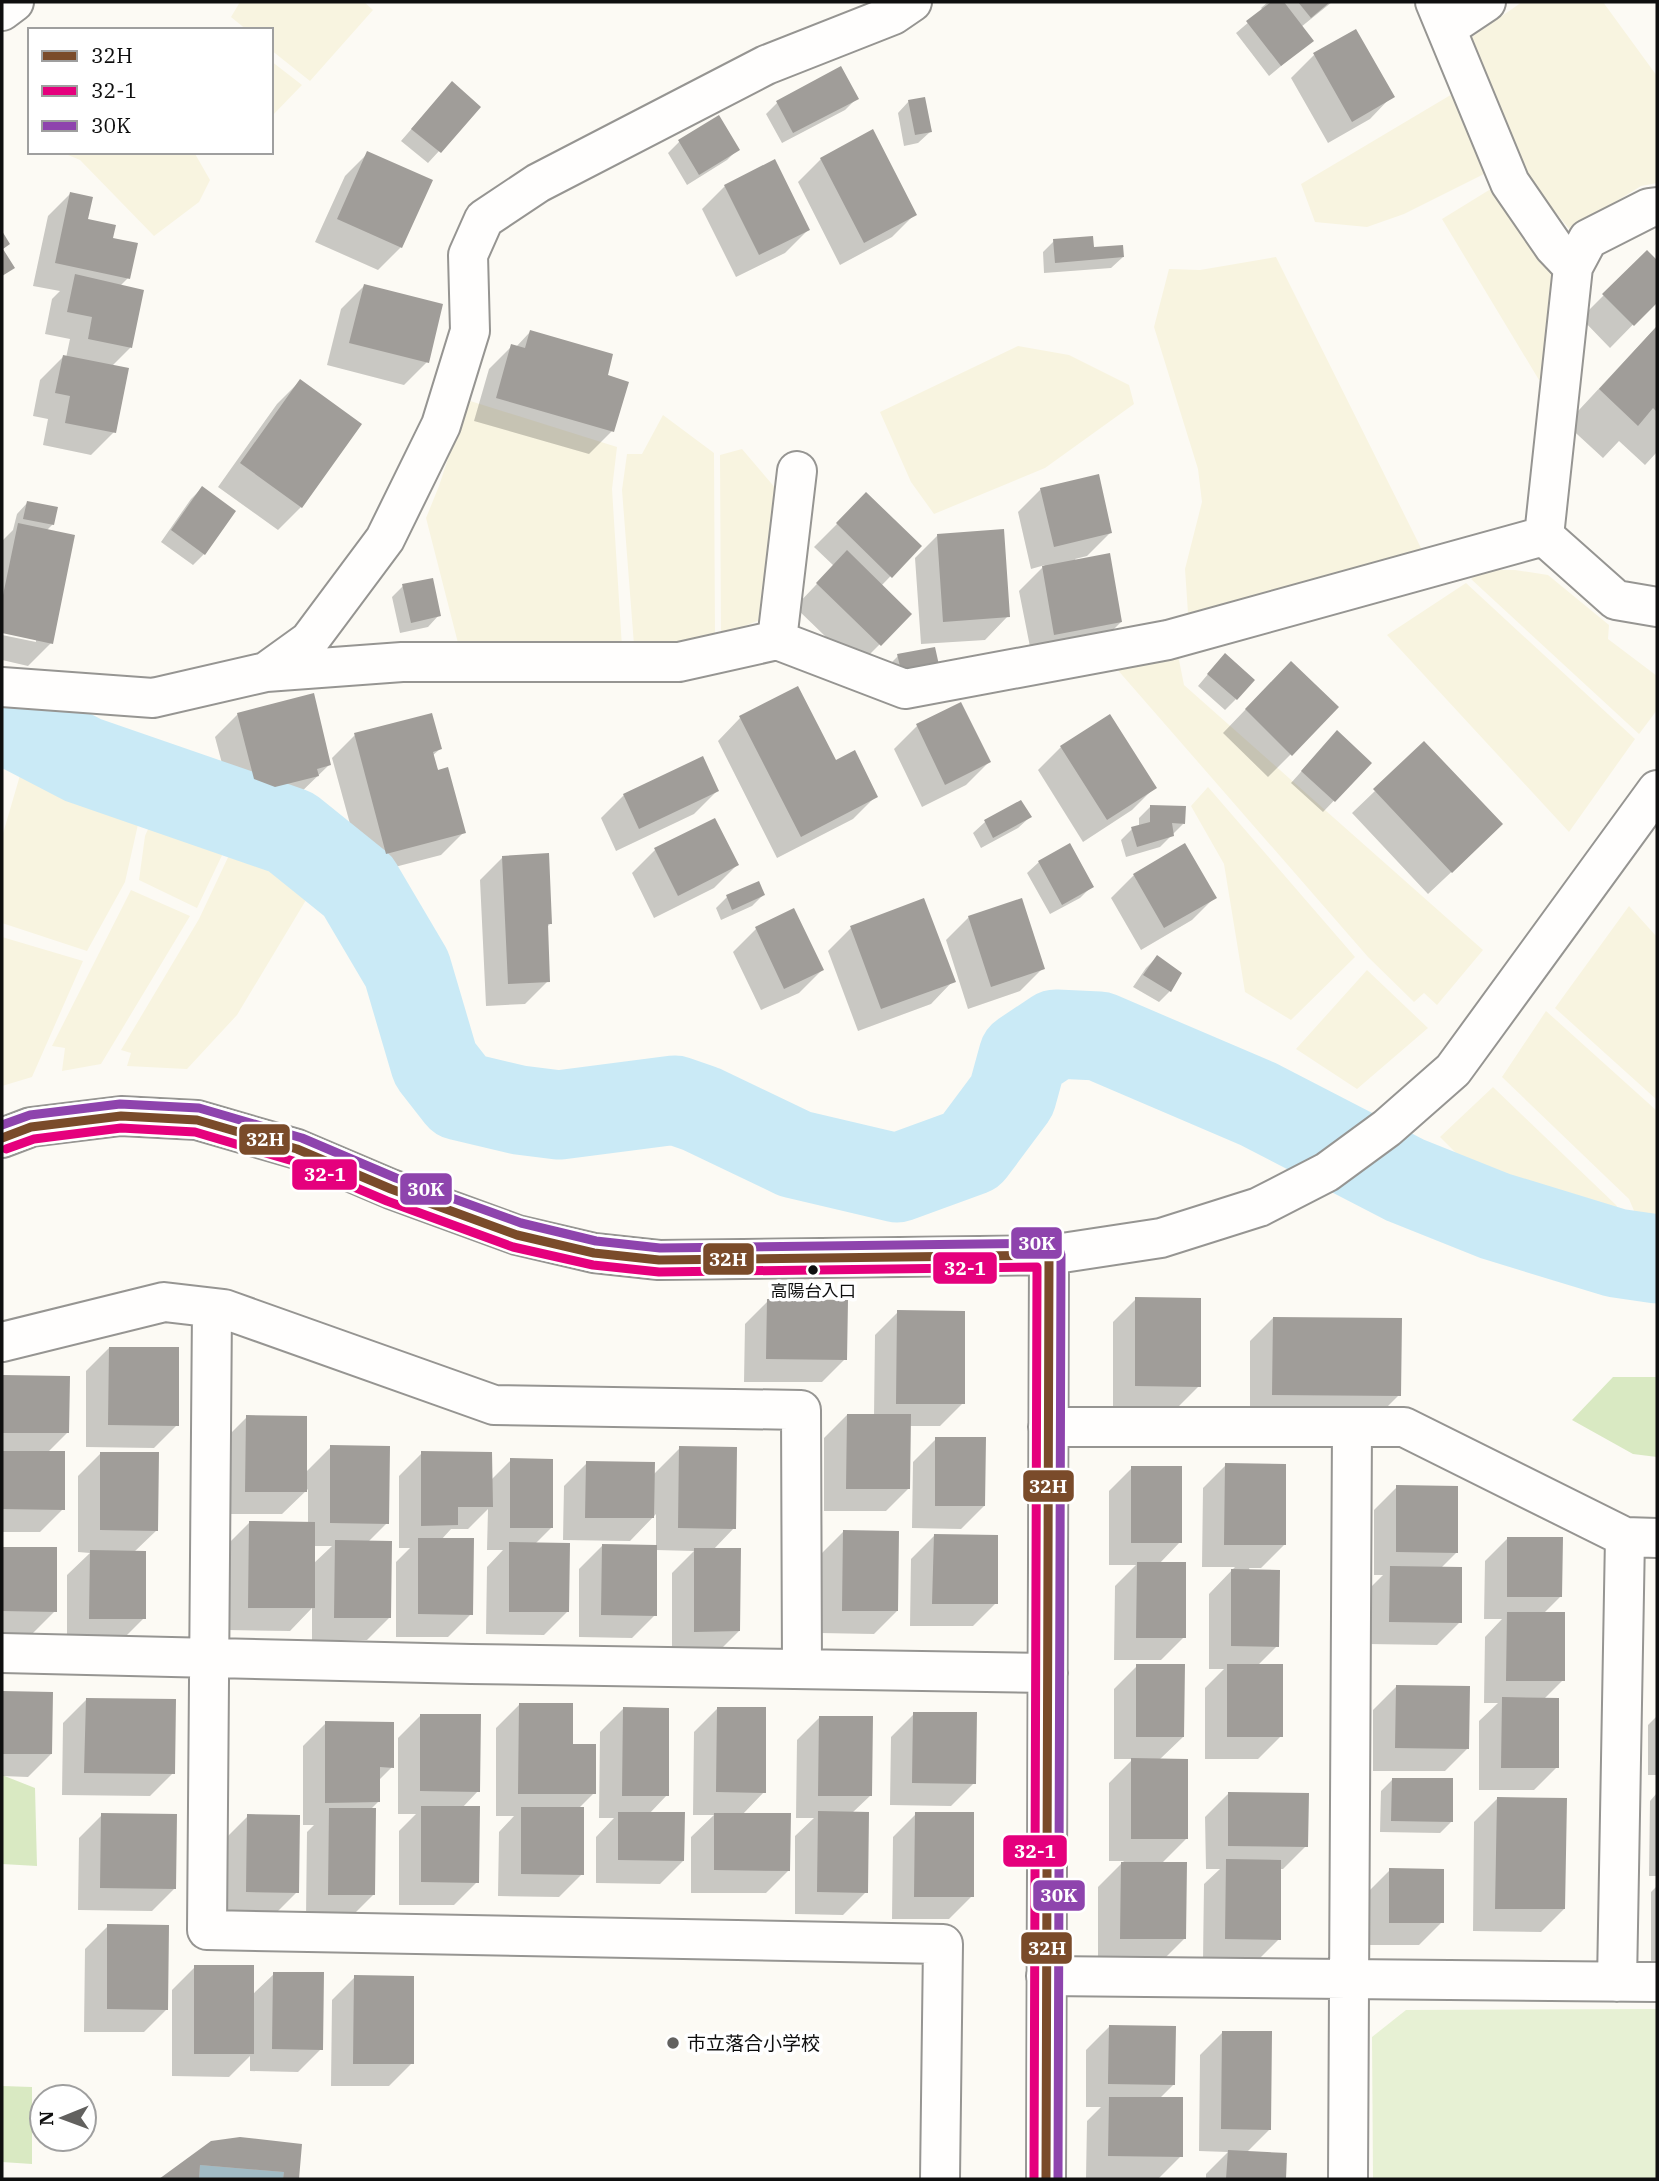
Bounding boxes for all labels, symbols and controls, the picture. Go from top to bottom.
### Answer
legend [28,28,273,154]
text: 32H [91,41,133,69]
text: 32-1 [91,76,137,104]
text: 30K [91,111,131,139]
line badge: 32H [238,1123,291,1156]
text: 32H [246,1127,284,1151]
line badge: 32-1 [291,1158,358,1191]
text: 32-1 [304,1162,346,1186]
line badge: 30K [399,1172,453,1206]
text: 30K [407,1177,445,1201]
line badge: 30K [1010,1226,1063,1260]
text: 30K [1018,1231,1056,1255]
line badge: 32H [702,1242,755,1276]
text: 32H [709,1247,747,1271]
line badge: 32-1 [932,1251,998,1285]
text: 32-1 [944,1256,986,1280]
marker: 高陽台入口 [806,1263,820,1277]
place label: 高陽台入口 [771,1280,856,1302]
line badge: 32H [1022,1469,1075,1503]
text: 32H [1029,1474,1067,1498]
line badge: 32-1 [1002,1834,1068,1868]
text: 32-1 [1014,1839,1056,1863]
line badge: 30K [1032,1879,1086,1912]
text: 30K [1040,1883,1078,1907]
line badge: 32H [1020,1931,1073,1965]
text: 32H [1028,1936,1066,1960]
place label: 市立落合小学校 [687,2031,820,2055]
marker: 市立落合小学校 [665,2035,681,2051]
north arrow [28,2083,98,2153]
text: N [34,2111,58,2126]

